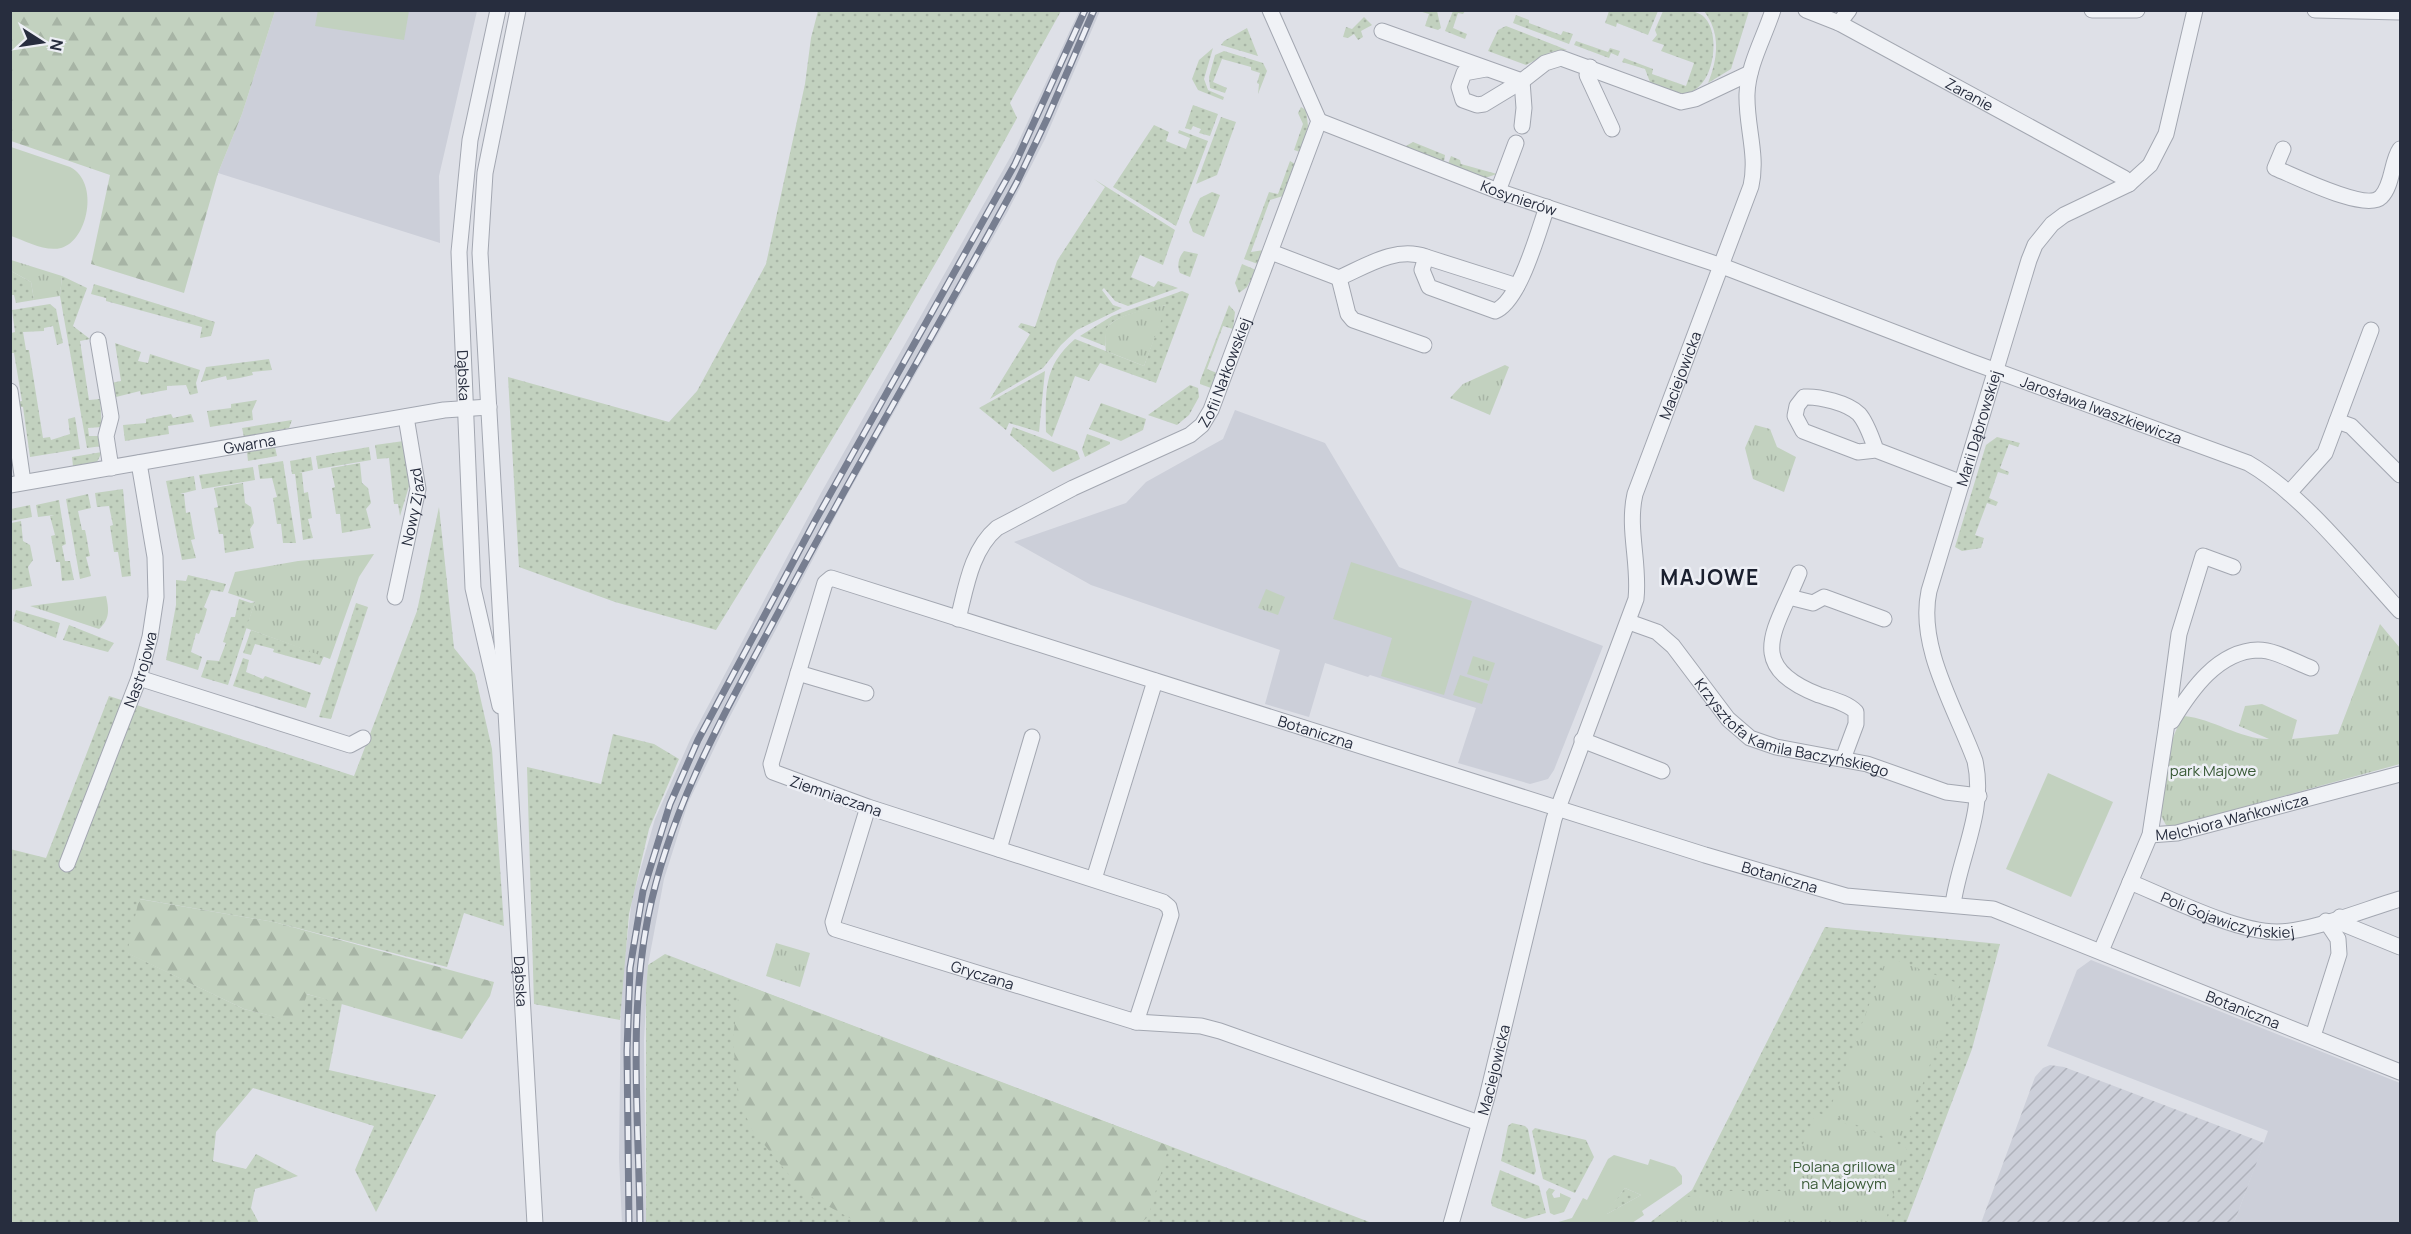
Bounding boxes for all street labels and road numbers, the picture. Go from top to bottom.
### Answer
street label: Zaranie [1942,72,1998,116]
street label: Kosynierów [1478,175,1560,221]
street label: Zofii Nałkowskiej [1193,315,1255,431]
street label: Maciejowicka [1654,328,1706,422]
street label: Dąbska [453,350,476,401]
street label: Marii Dąbrowskiej [1951,368,2006,489]
street label: Jarosława Iwaszkiewicza [2018,370,2185,449]
street label: Gwarna [222,429,277,458]
street label: Nowy Zjazd [396,467,429,548]
street label: Nastrojowa [118,630,161,710]
street label: Krzysztofa Kamila Baczyńskiego [1690,674,1892,782]
street label: Botaniczna [1275,710,1357,754]
street label: Ziemniaczana [787,770,885,822]
street label: Melchiora Wańkowicza [2155,788,2310,845]
street label: Botaniczna [1739,856,1820,898]
street label: Poli Gojawiczyńskiej [2158,886,2296,943]
street label: Dąbska [509,955,533,1007]
street label: Gryczana [949,955,1017,994]
street label: Botaniczna [2203,985,2283,1034]
street label: Maciejowicka [1472,1022,1515,1118]

